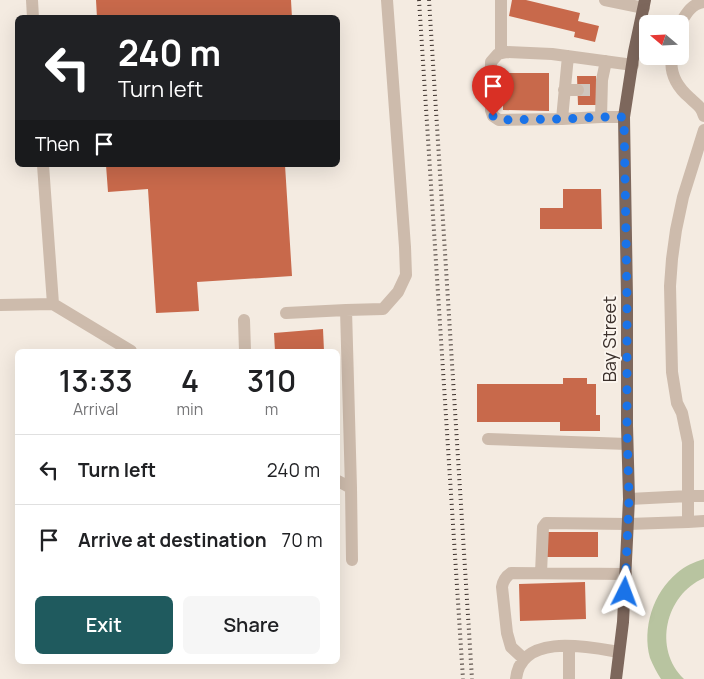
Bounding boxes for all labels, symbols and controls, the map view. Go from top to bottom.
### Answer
north arrow [639,15,689,65]
map controls [639,15,689,65]
text: 240 m [118,29,221,77]
icon: left [35,35,100,100]
pin [472,65,514,116]
icon: arrive [479,72,507,100]
text: Turn left [118,74,203,104]
icon: arrive [90,130,118,158]
text: Then [35,131,80,157]
street label: Bay Street [597,296,621,382]
text: 13:33 [59,360,133,401]
text: 4 [181,360,199,401]
text: 310 [247,360,296,401]
text: Arrival [73,398,119,420]
text: min [177,398,203,420]
text: m [265,398,278,420]
icon: left [35,456,63,484]
text: Turn left [78,457,156,483]
text: 240 m [267,457,320,483]
icon: arrive [35,526,63,554]
text: Arrive at destination [78,527,267,553]
text: 70 m [282,527,323,553]
position arrow [598,565,650,617]
button: Exit [35,596,173,654]
button: Share [183,596,320,654]

